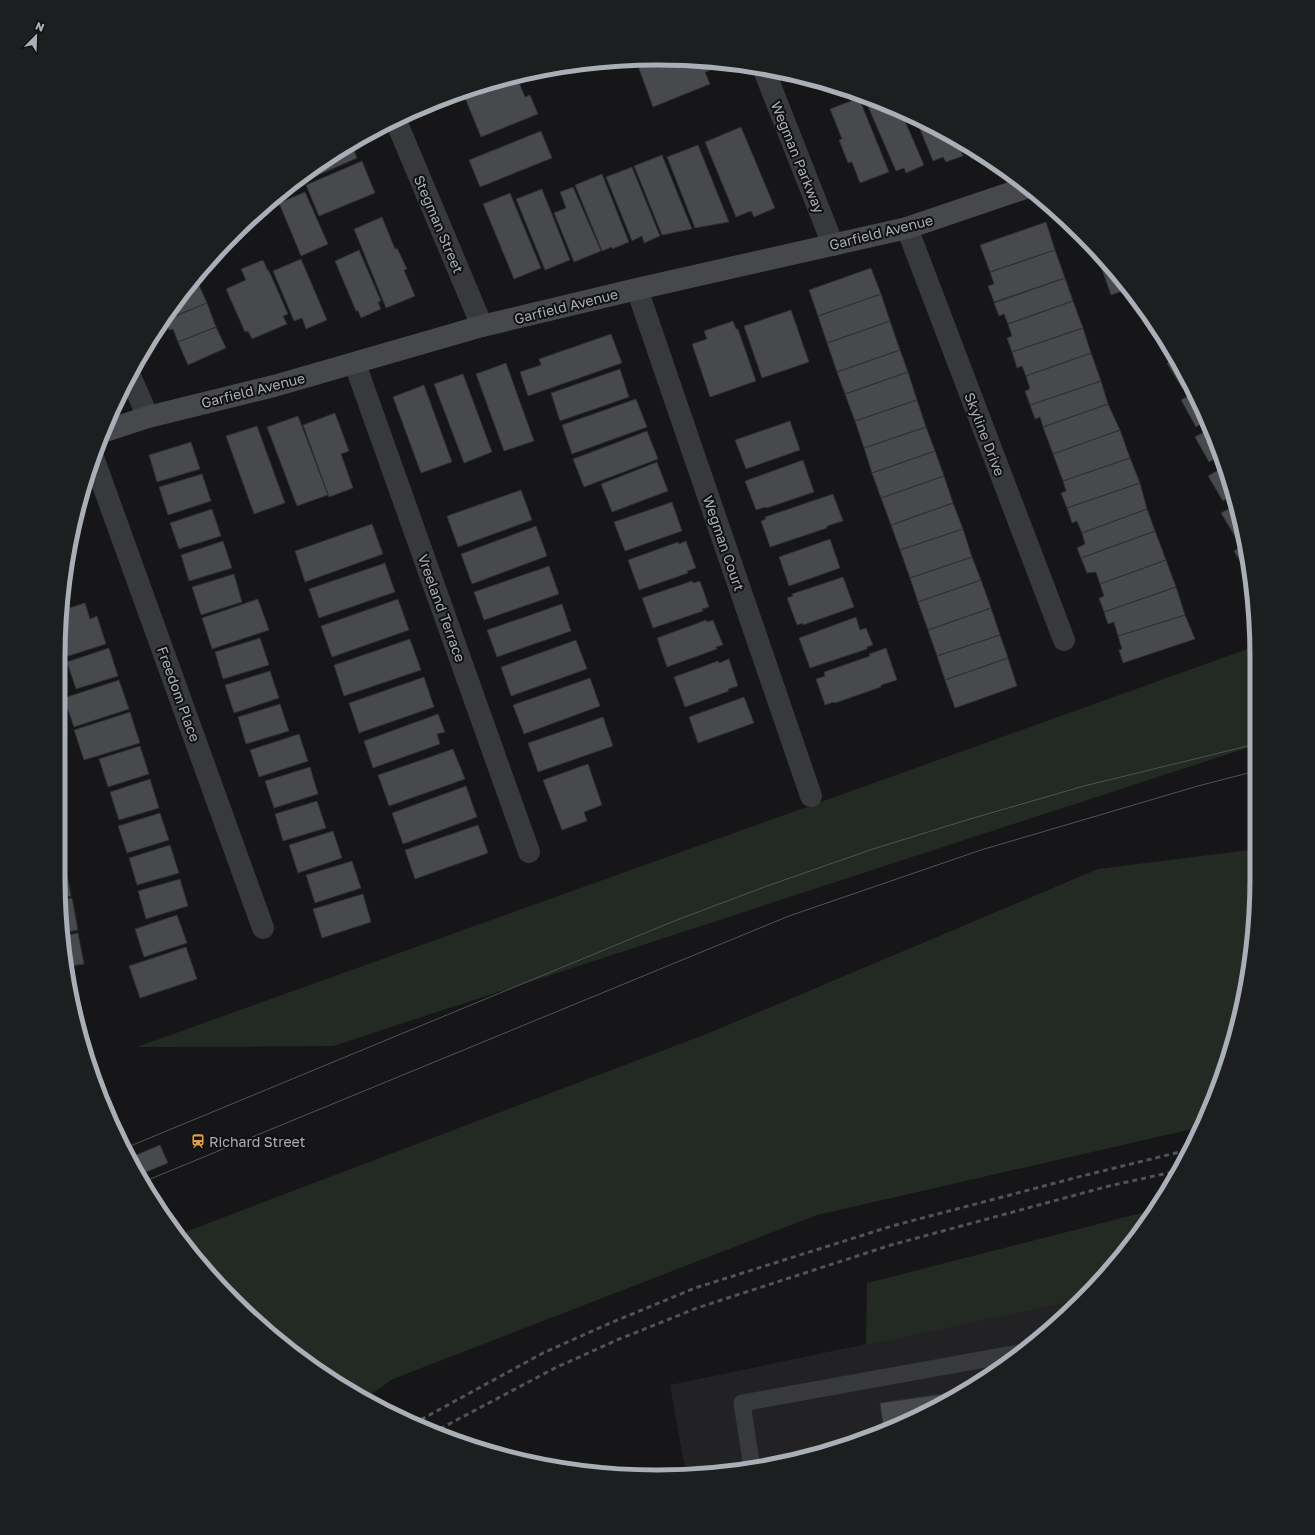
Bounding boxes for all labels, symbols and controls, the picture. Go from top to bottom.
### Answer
north arrow [16,16,56,56]
text: N [34,19,46,34]
street label: Wegman Parkway [768,99,828,215]
street label: Stegman Street [411,172,467,276]
street label: Garfield Avenue [827,211,935,253]
street label: Garfield Avenue [512,285,620,327]
street label: Garfield Avenue [199,369,307,411]
street label: Skyline Drive [961,390,1009,478]
street label: Wegman Court [700,493,748,593]
street label: Vreeland Terrace [415,552,469,664]
street label: Freedom Place [154,644,204,744]
station icon: Richard Street [190,1133,206,1149]
place label: Richard Street [209,1133,305,1150]

